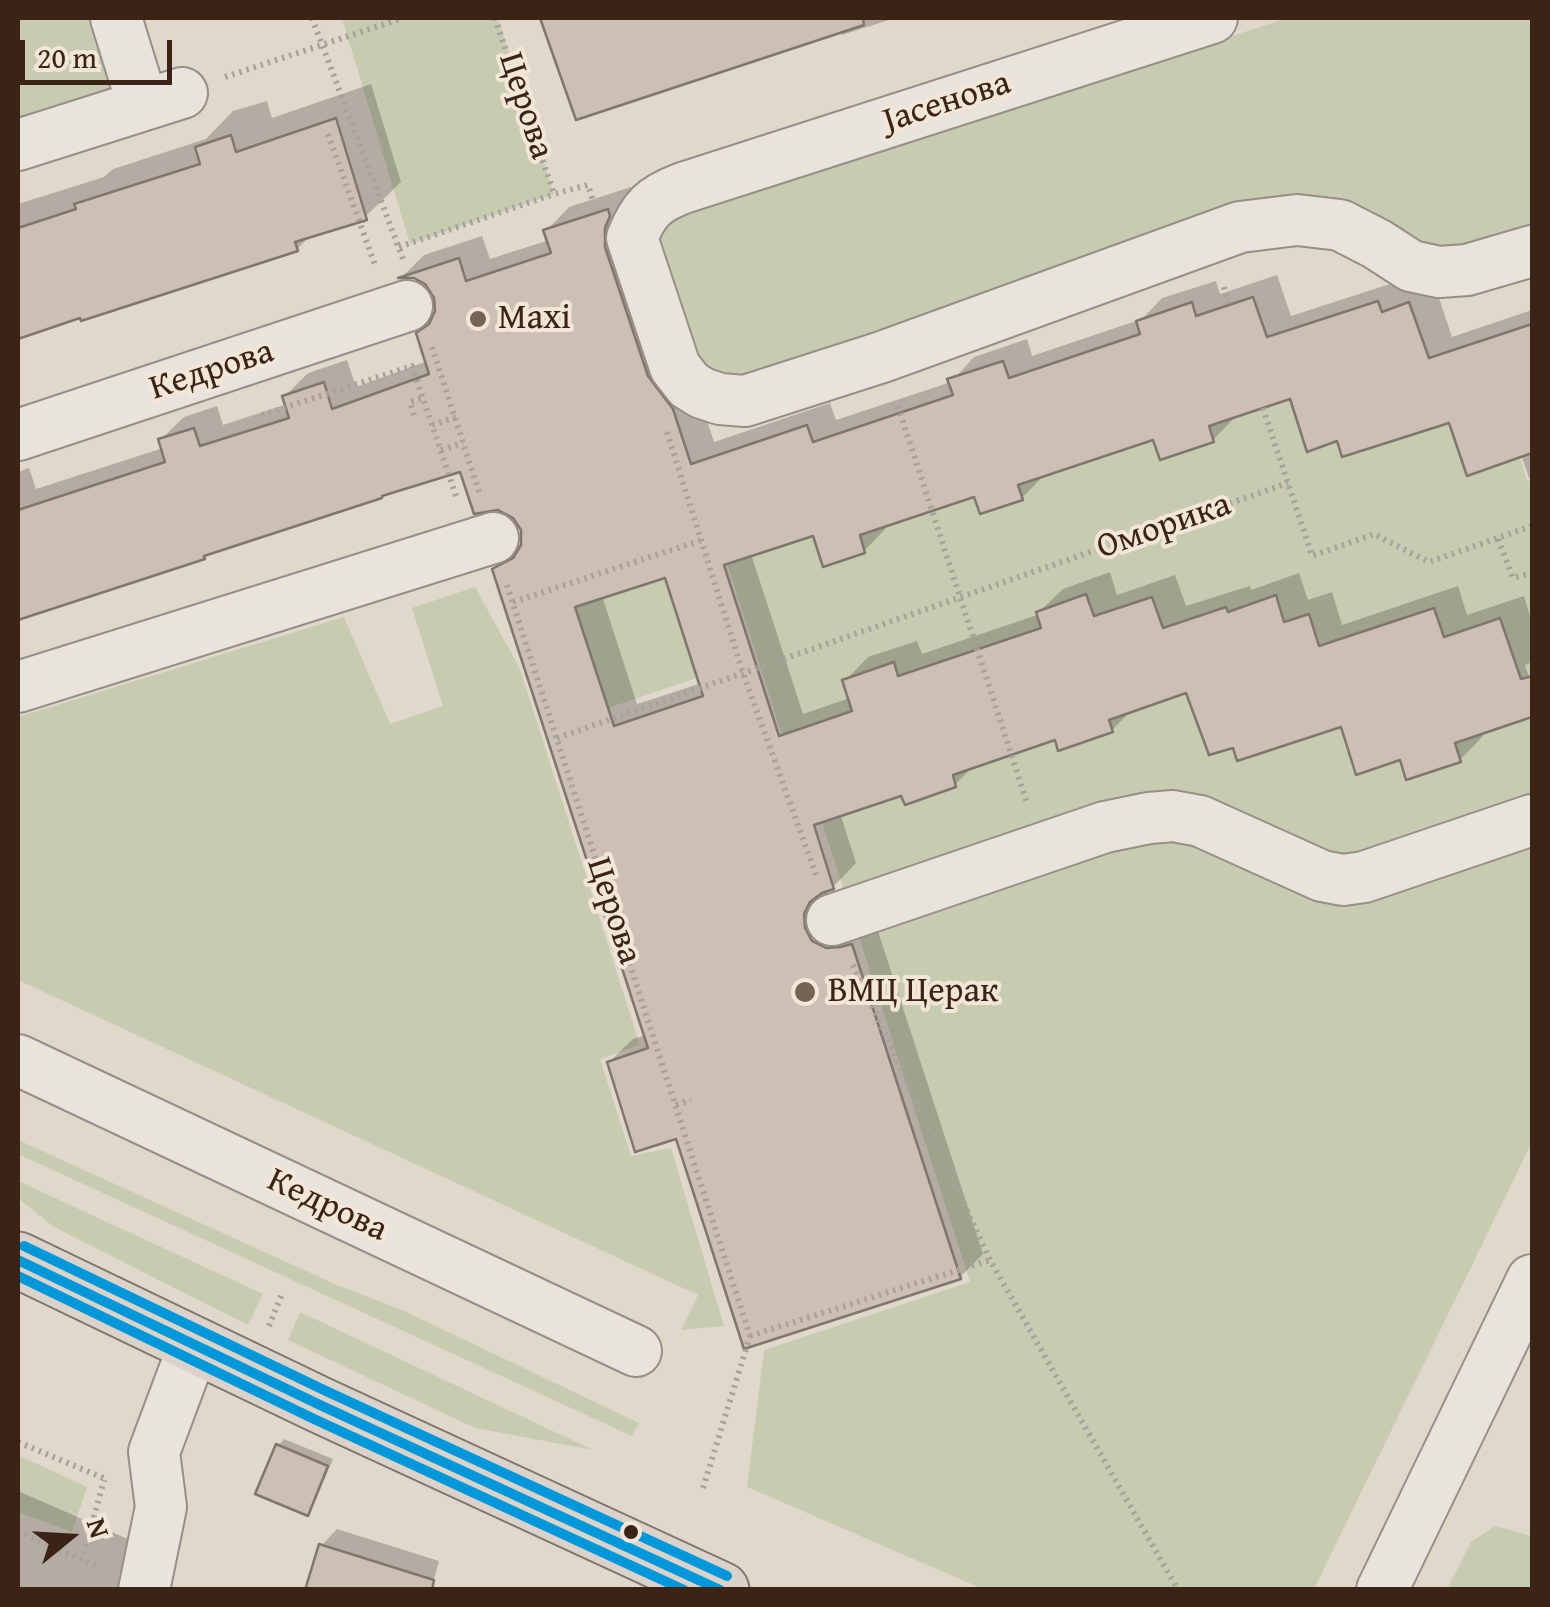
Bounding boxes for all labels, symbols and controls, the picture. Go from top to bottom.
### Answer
scale bar [25,20,178,82]
text: 20 m [37,35,97,79]
street label: Церова [488,47,562,165]
street label: Јасенова [878,63,1016,143]
place label: Maxi [498,298,571,340]
marker: Maxi [467,308,489,330]
street label: Кедрова [145,331,279,411]
street label: Оморика [1092,485,1236,569]
street label: Церова [576,852,650,970]
place label: ВМЦ Церак [828,971,998,1013]
marker: ВМЦ Церак [792,979,818,1005]
street label: Кедрова [260,1160,394,1252]
north arrow [20,1487,120,1587]
text: N [77,1512,121,1543]
unlabelled marker [621,1522,641,1542]

